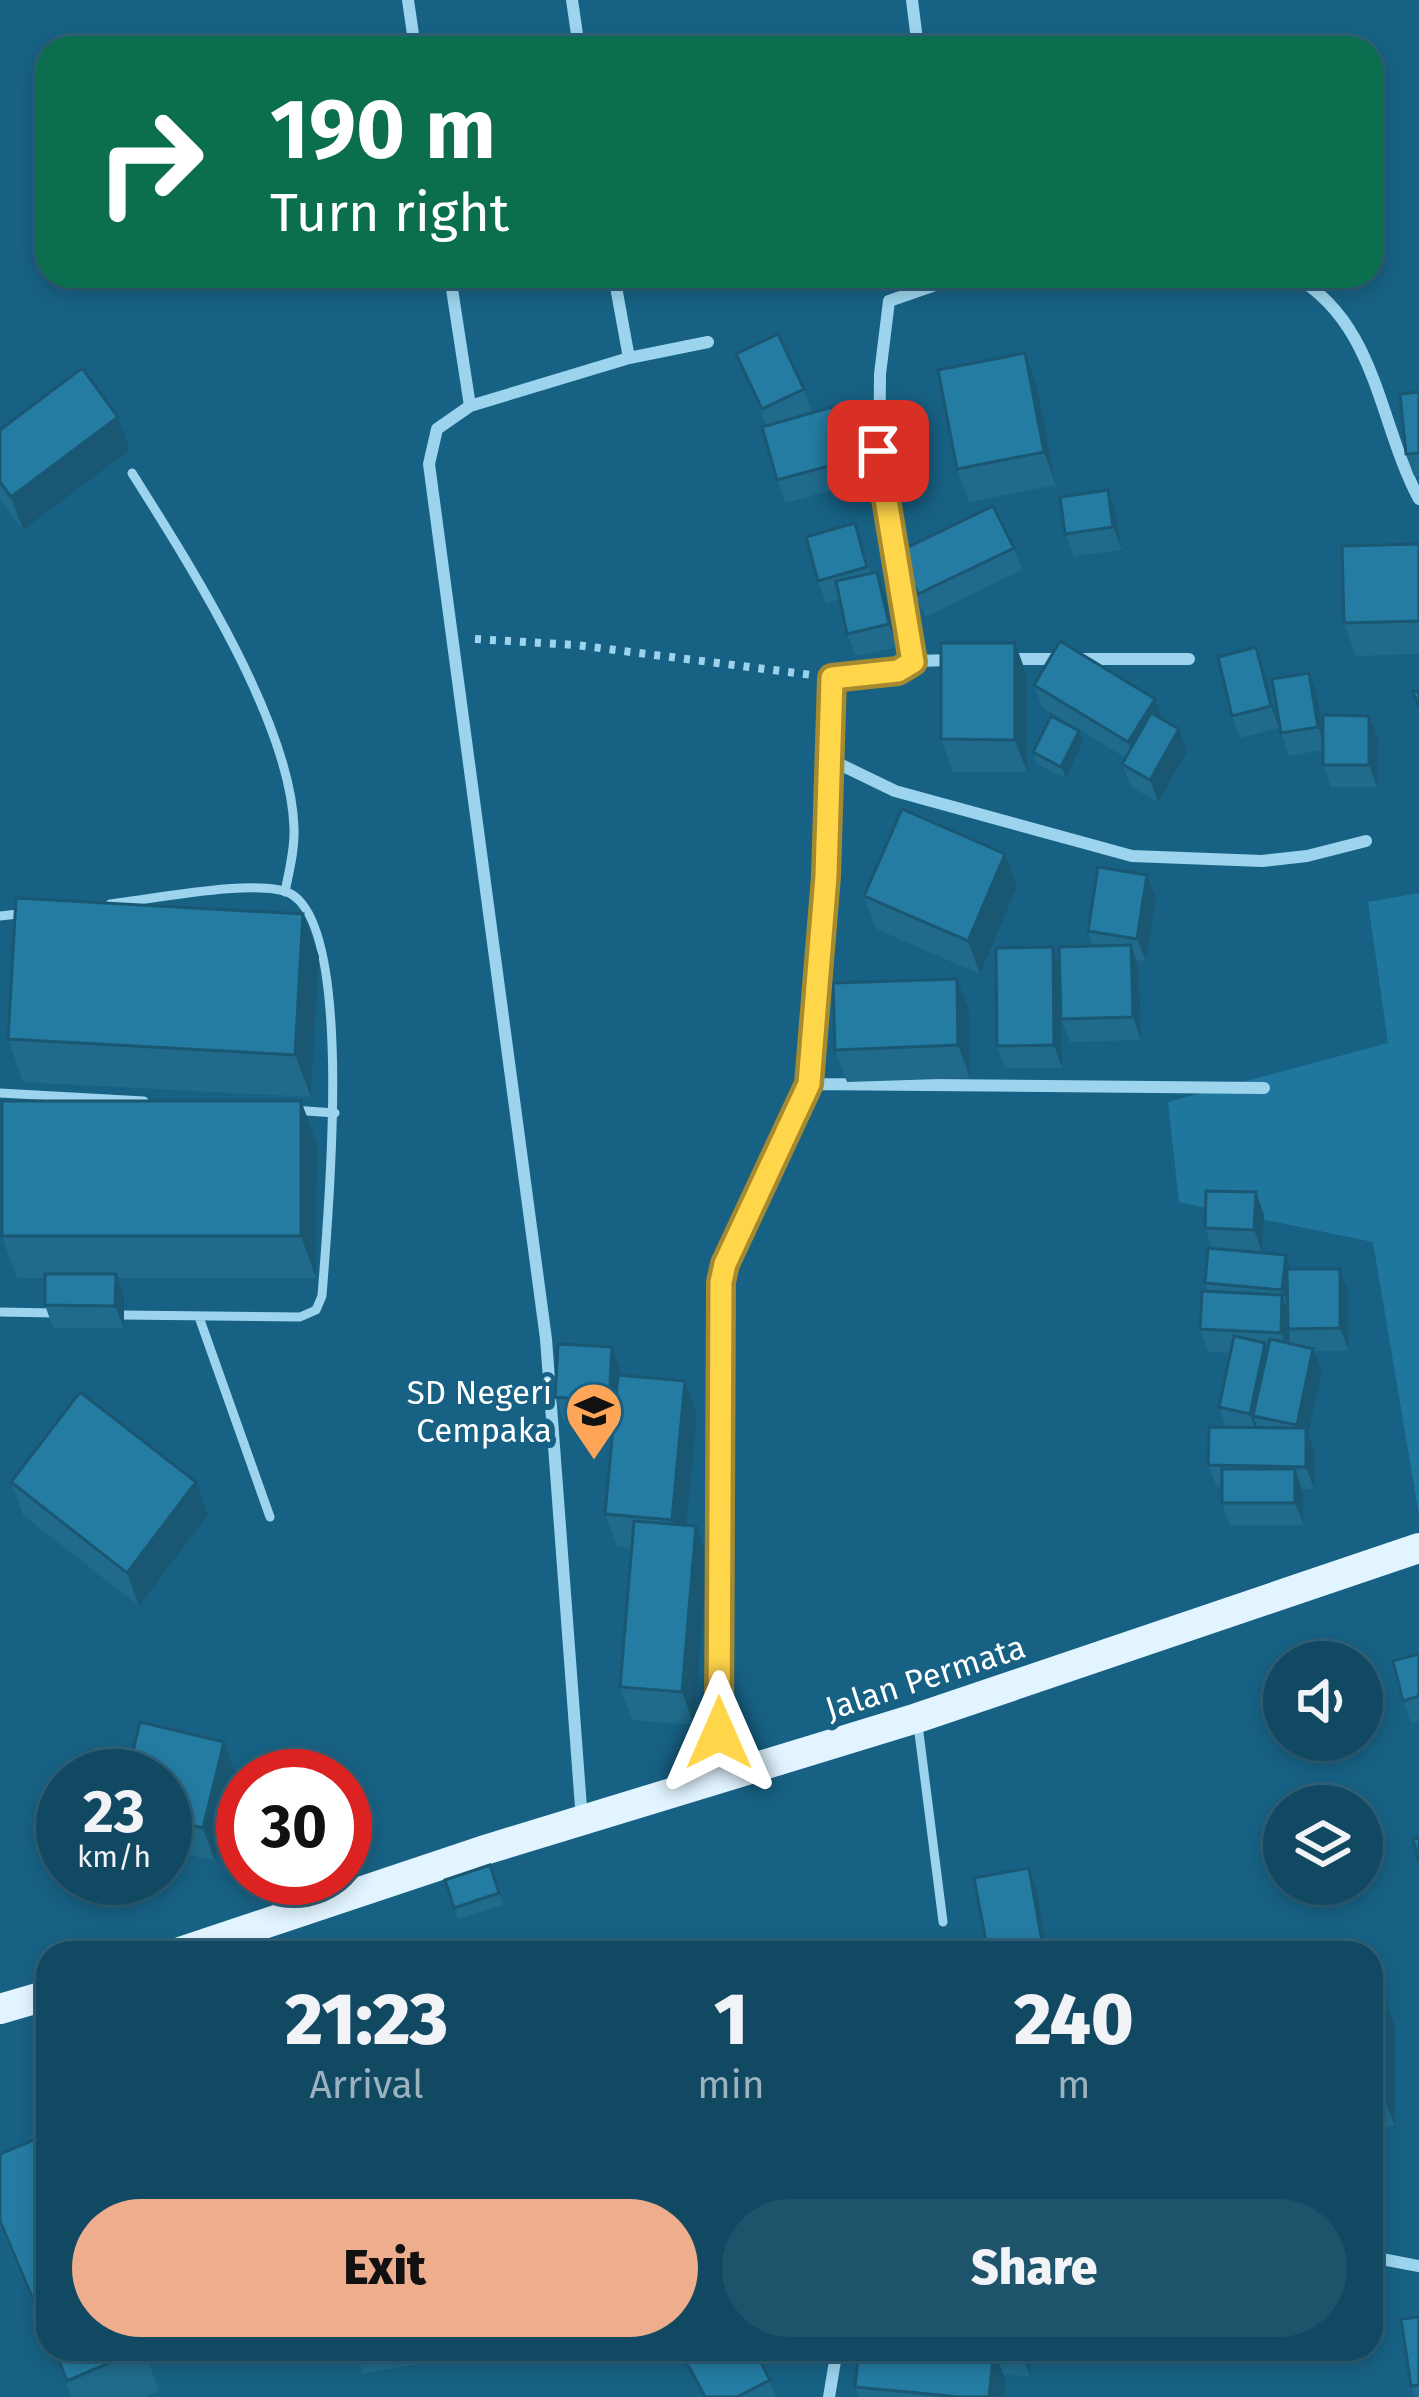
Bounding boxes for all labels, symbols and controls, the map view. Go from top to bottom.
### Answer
text: 190 m [270,79,496,180]
icon: right [72,84,228,240]
text: Turn right [270,181,509,245]
pin [827,400,929,502]
icon: arrive [845,418,911,484]
place label: SD Negeri Cempaka [407,1373,552,1451]
school or university icon: SD Negeri Cempaka [563,1380,625,1462]
street label: Jalan Permata [820,1627,1030,1729]
map controls [1263,1641,1383,1905]
button: sound [1263,1641,1383,1761]
position arrow [656,1670,782,1796]
speed limit sign: 30 [216,1749,372,1905]
text: 23 [83,1776,145,1848]
button: layers [1263,1785,1383,1905]
text: km/h [77,1839,151,1875]
text: 21:23 [285,1977,448,2063]
text: 1 [714,1977,748,2063]
text: 240 [1014,1977,1134,2063]
text: Arrival [310,2062,424,2108]
text: min [697,2062,765,2108]
text: m [1057,2062,1091,2108]
button: Exit [72,2199,698,2337]
button: Share [722,2199,1347,2337]

